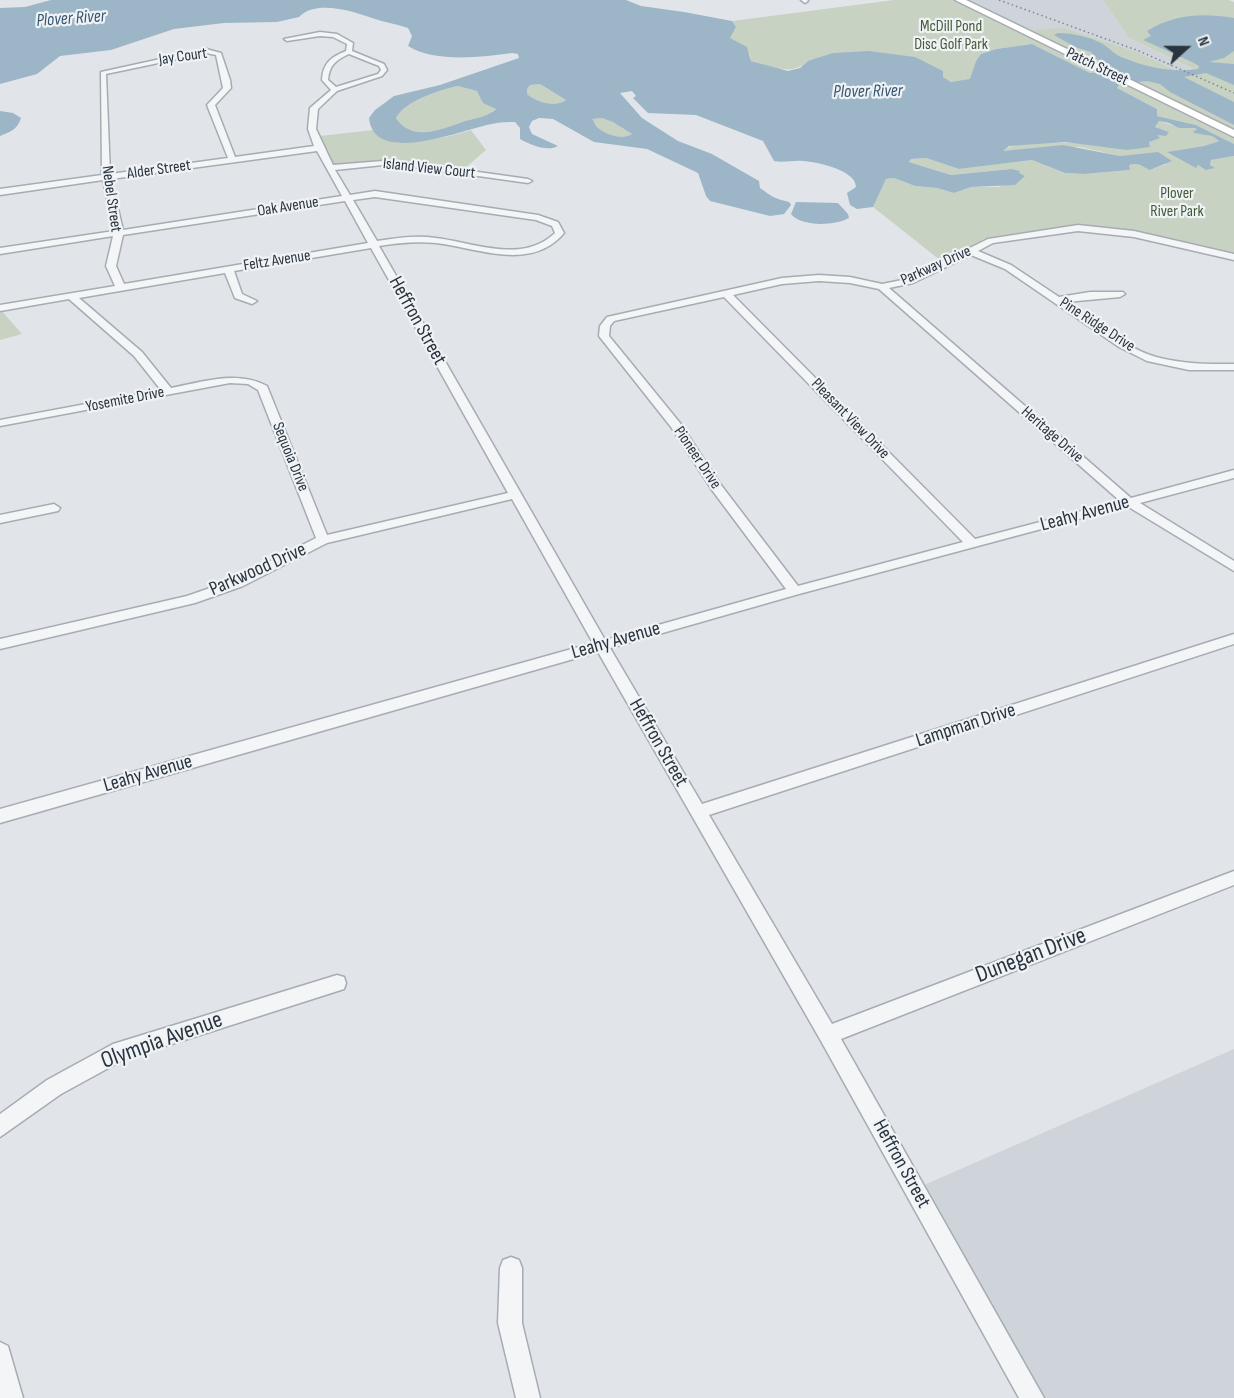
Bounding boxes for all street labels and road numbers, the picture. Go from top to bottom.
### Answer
street label: Jay Court [158,44,208,70]
street label: Patch Street [1063,44,1131,90]
street label: Island View Court [382,155,476,183]
street label: Alder Street [126,156,192,184]
street label: Nebel Street [97,165,125,233]
street label: Oak Avenue [256,193,320,221]
street label: Parkway Drive [898,242,974,290]
street label: Feltz Avenue [242,246,312,276]
street label: Heffron Street [383,273,451,369]
street label: Pine Ridge Drive [1056,294,1138,356]
street label: Pleasant View Drive [807,375,893,463]
street label: Yosemite Drive [84,383,166,417]
street label: Heritage Drive [1017,403,1087,467]
street label: Sequoia Drive [267,420,313,494]
street label: Pioneer Drive [669,423,725,493]
street label: Leahy Avenue [1038,491,1132,537]
street label: Parkwood Drive [206,538,310,602]
street label: Leahy Avenue [569,617,663,665]
street label: Heffron Street [623,695,693,791]
street label: Lampman Drive [913,699,1019,753]
street label: Leahy Avenue [101,750,195,798]
street label: Dunegan Drive [972,922,1090,990]
street label: Olympia Avenue [97,1006,227,1076]
street label: Heffron Street [867,1116,935,1212]

